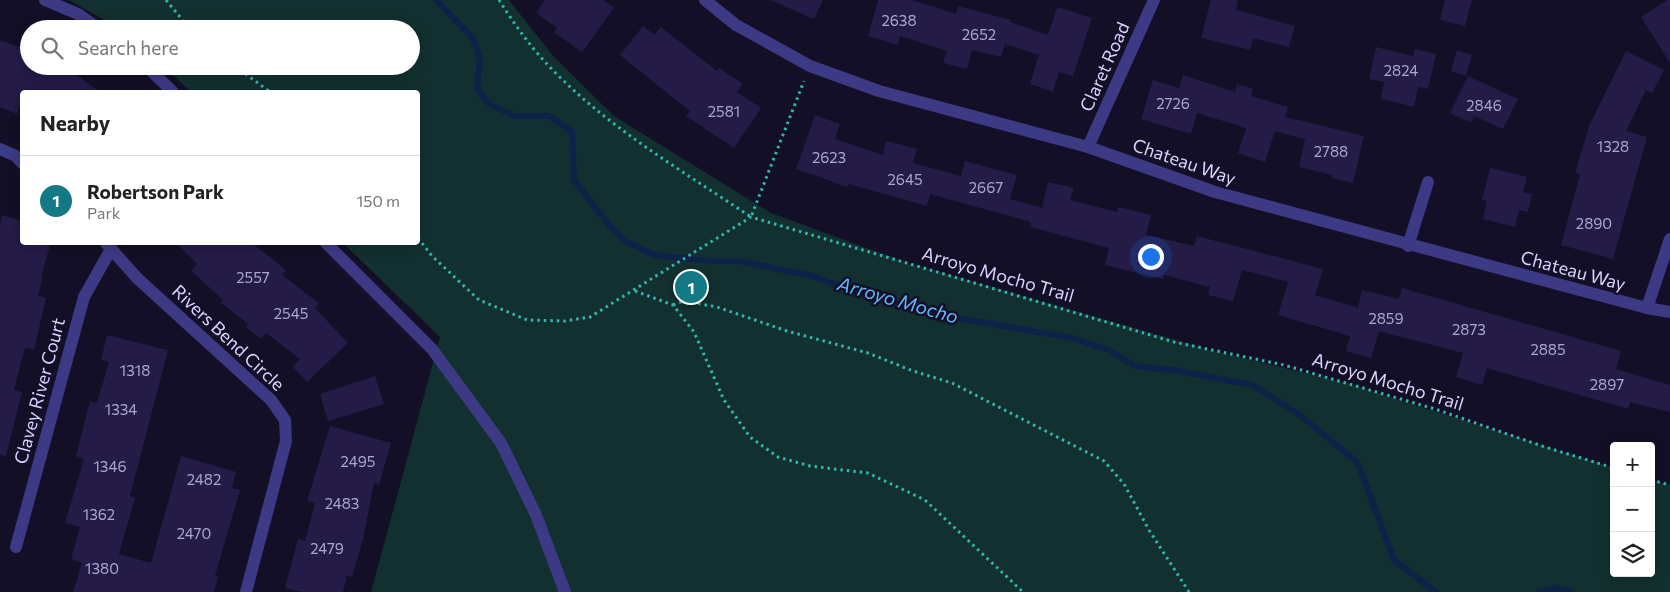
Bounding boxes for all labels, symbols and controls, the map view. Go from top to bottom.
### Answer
house number: 2638 [881,11,917,29]
street label: Claret Road [1075,19,1134,115]
search box [20,20,420,75]
house number: 2652 [962,25,996,43]
icon: search [38,34,66,62]
text: Search here [78,36,178,59]
house number: 2824 [1384,61,1418,79]
house number: 2726 [1156,94,1190,112]
house number: 2846 [1466,96,1502,114]
house number: 2581 [708,102,740,120]
text: Nearby [40,110,110,135]
street label: Chateau Way [1130,133,1239,189]
house number: 1328 [1597,137,1629,155]
house number: 2788 [1314,142,1348,160]
house number: 2623 [812,148,846,166]
house number: 2645 [888,170,923,188]
house number: 2667 [969,178,1003,196]
text: Robertson Park [87,180,224,203]
text: 1 [52,191,60,210]
text: 150 m [357,191,400,210]
text: Park [87,203,120,222]
house number: 2890 [1576,214,1612,232]
street label: Arroyo Mocho Trail [920,242,1077,306]
your location [1138,244,1164,270]
street label: Chateau Way [1518,245,1628,295]
house number: 2557 [236,268,270,286]
pin: 1 [675,268,707,306]
water label: Arroyo Mocho [834,271,961,328]
street label: Rivers Bend Circle [168,280,289,395]
house number: 2545 [274,304,308,322]
house number: 2859 [1368,309,1404,327]
street label: Clavey River Court [9,315,69,466]
house number: 2873 [1452,320,1486,338]
house number: 2885 [1530,340,1566,358]
street label: Arroyo Mocho Trail [1310,348,1467,415]
house number: 1318 [120,361,150,379]
house number: 2897 [1590,375,1624,393]
house number: 1334 [105,400,137,418]
map controls [1610,442,1655,577]
button: + [1610,442,1655,487]
house number: 2495 [341,452,375,470]
house number: 1346 [93,457,127,475]
house number: 2482 [187,470,221,488]
button: − [1610,487,1655,532]
house number: 2483 [325,494,359,512]
house number: 1362 [83,505,115,523]
house number: 2470 [177,524,211,542]
button: layers [1610,532,1655,577]
house number: 2479 [310,539,344,557]
house number: 1380 [85,559,119,577]

